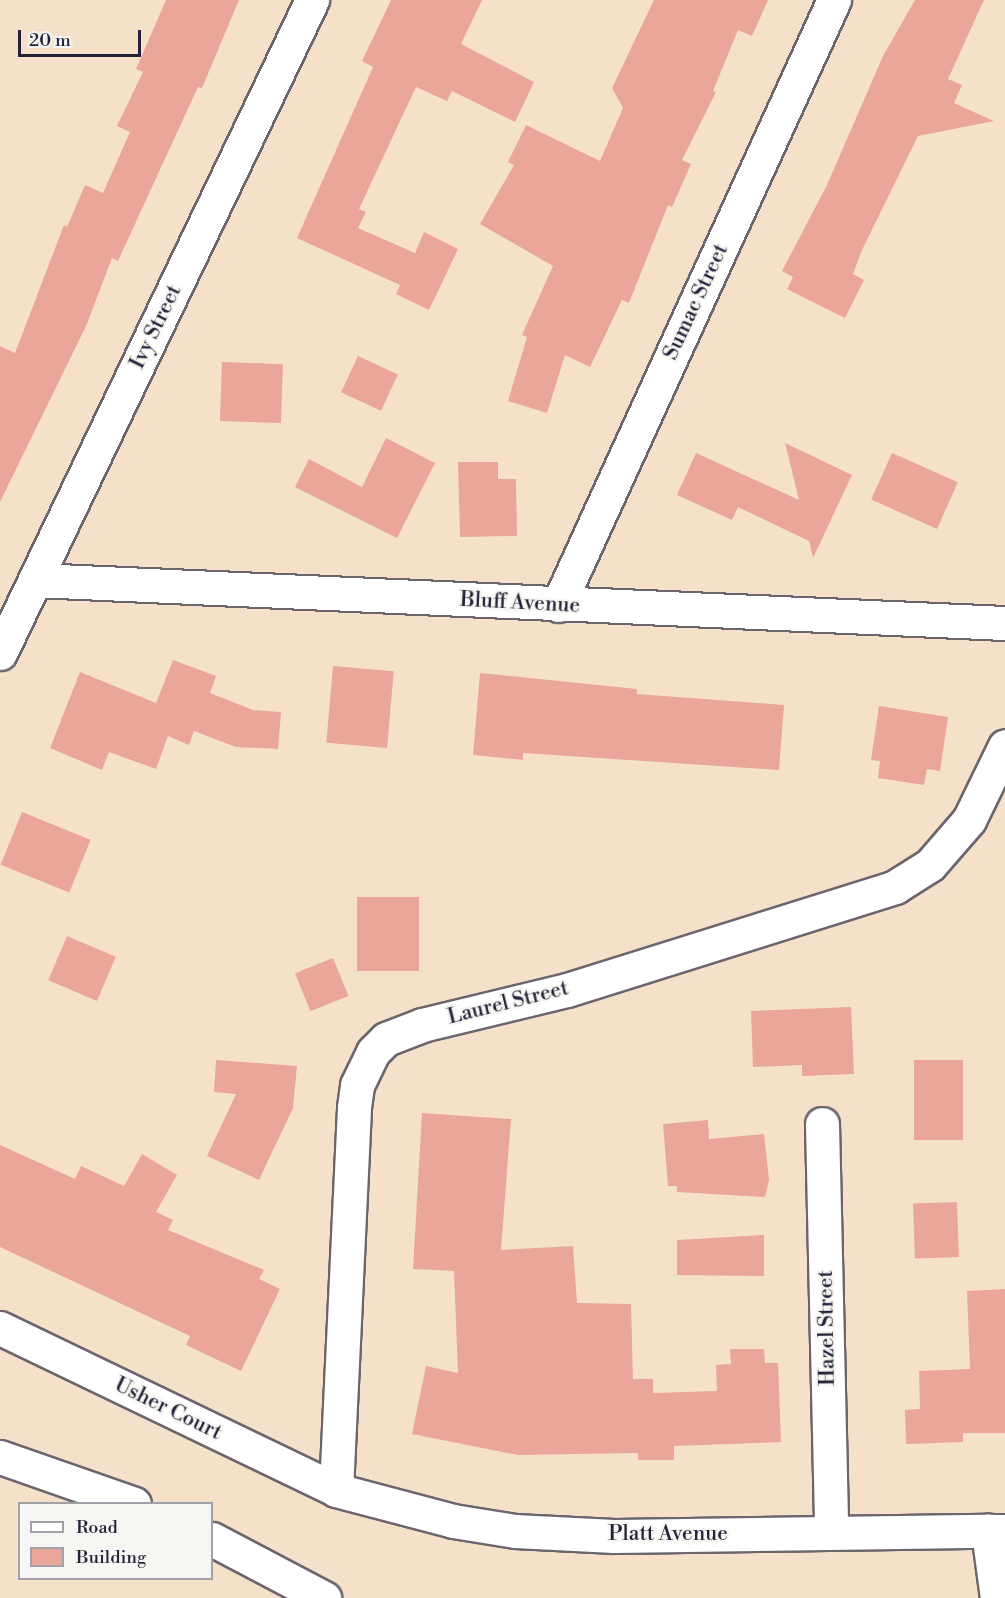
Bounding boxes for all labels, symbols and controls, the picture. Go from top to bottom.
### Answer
scale bar [21,18,144,56]
text: 20 m [29,29,71,52]
street label: Sumac Street [658,240,734,364]
street label: Ivy Street [125,281,187,373]
street label: Bluff Avenue [459,587,581,619]
street label: Laurel Street [445,976,571,1030]
street label: Hazel Street [813,1270,841,1386]
street label: Usher Court [110,1372,226,1446]
legend [18,1502,213,1580]
text: Road [76,1516,118,1539]
street label: Platt Avenue [608,1521,728,1547]
text: Building [76,1546,146,1569]

